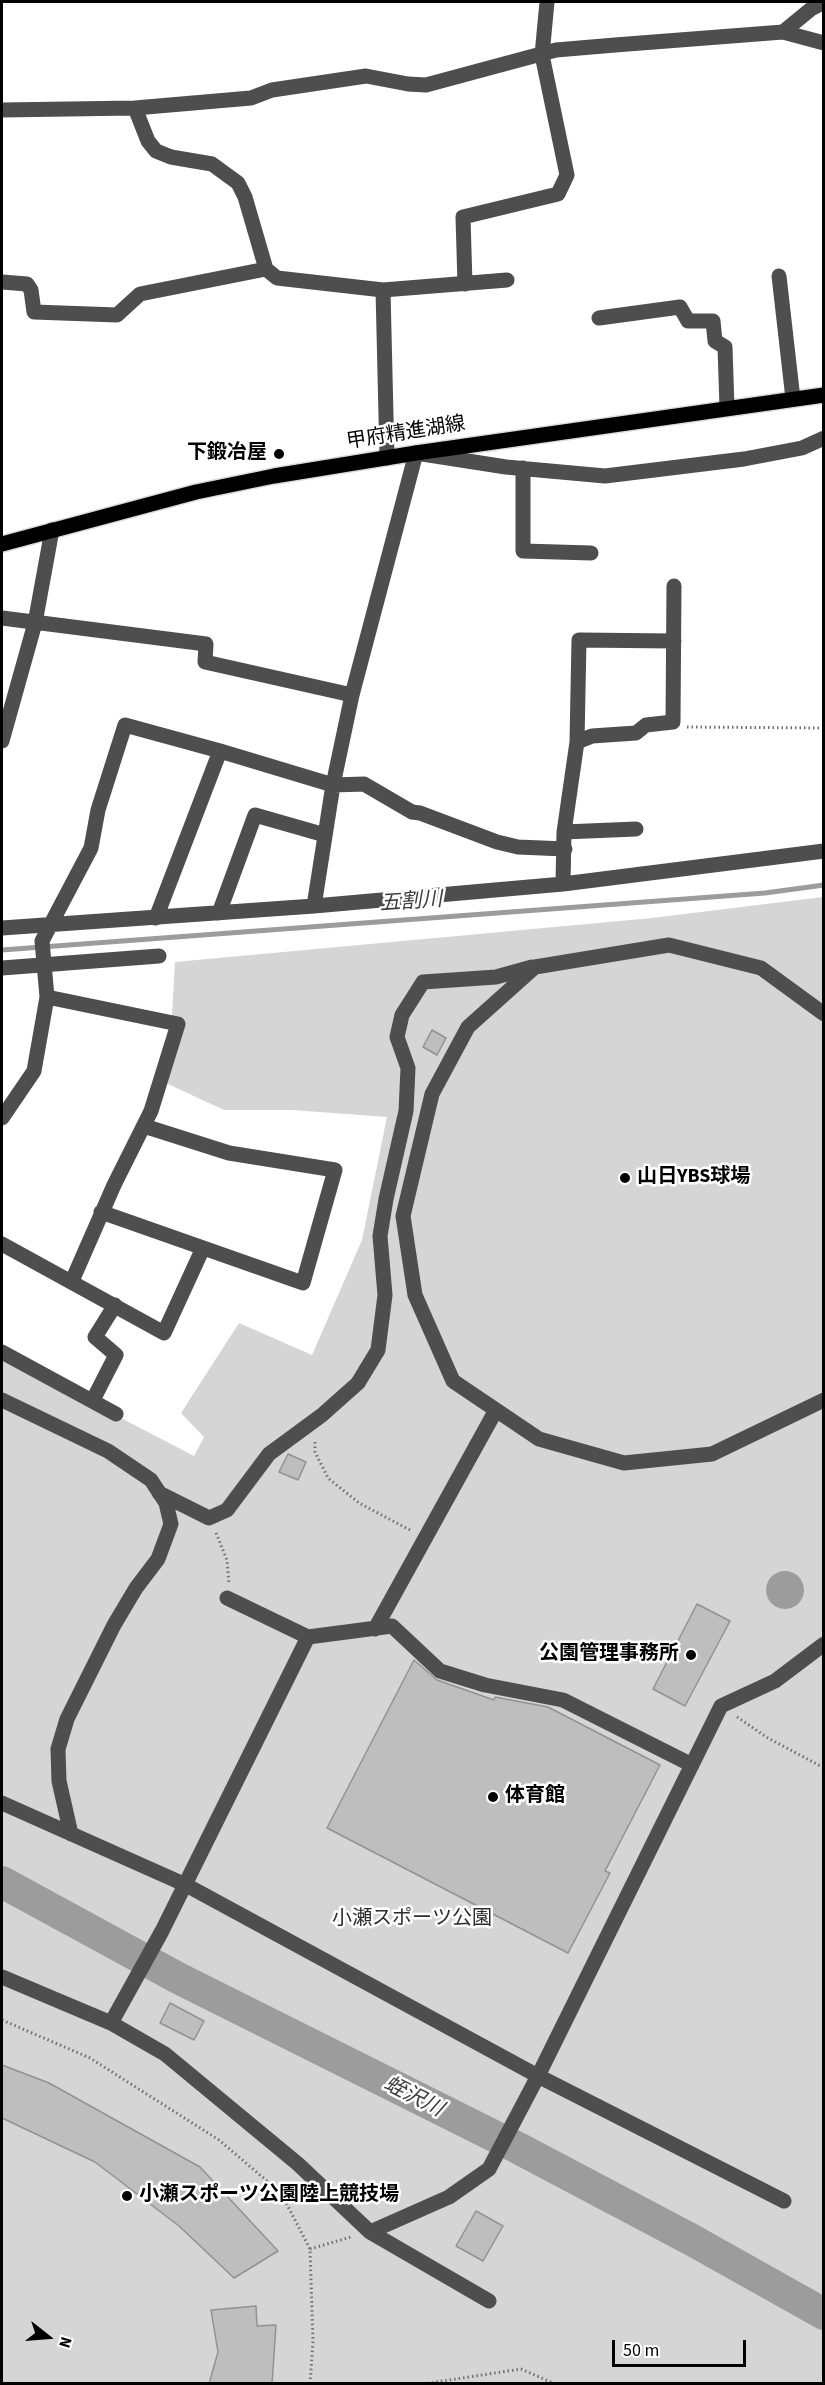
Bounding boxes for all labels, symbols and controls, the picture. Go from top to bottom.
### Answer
street label: 甲府精進湖線 [345,413,467,455]
place label: 下鍛冶屋 [187,442,267,466]
marker: 下鍛冶屋 [272,447,286,461]
water label: 五割川 [379,888,443,918]
place label: 山日YBS球場 [637,1166,750,1190]
marker: 山日YBS球場 [618,1171,632,1185]
place label: 公園管理事務所 [539,1643,679,1667]
marker: 公園管理事務所 [684,1648,698,1662]
place label: 体育館 [505,1785,565,1809]
marker: 体育館 [486,1790,500,1804]
park label: 小瀬スポーツ公園 [332,1908,492,1932]
water label: 蛭沢川 [379,2072,447,2124]
place label: 小瀬スポーツ公園陸上競技場 [139,2184,399,2208]
marker: 小瀬スポーツ公園陸上競技場 [120,2189,134,2203]
north arrow [18,2307,78,2367]
scale bar [615,2328,748,2366]
text: N [53,2334,77,2351]
text: 50 m [623,2338,659,2363]

